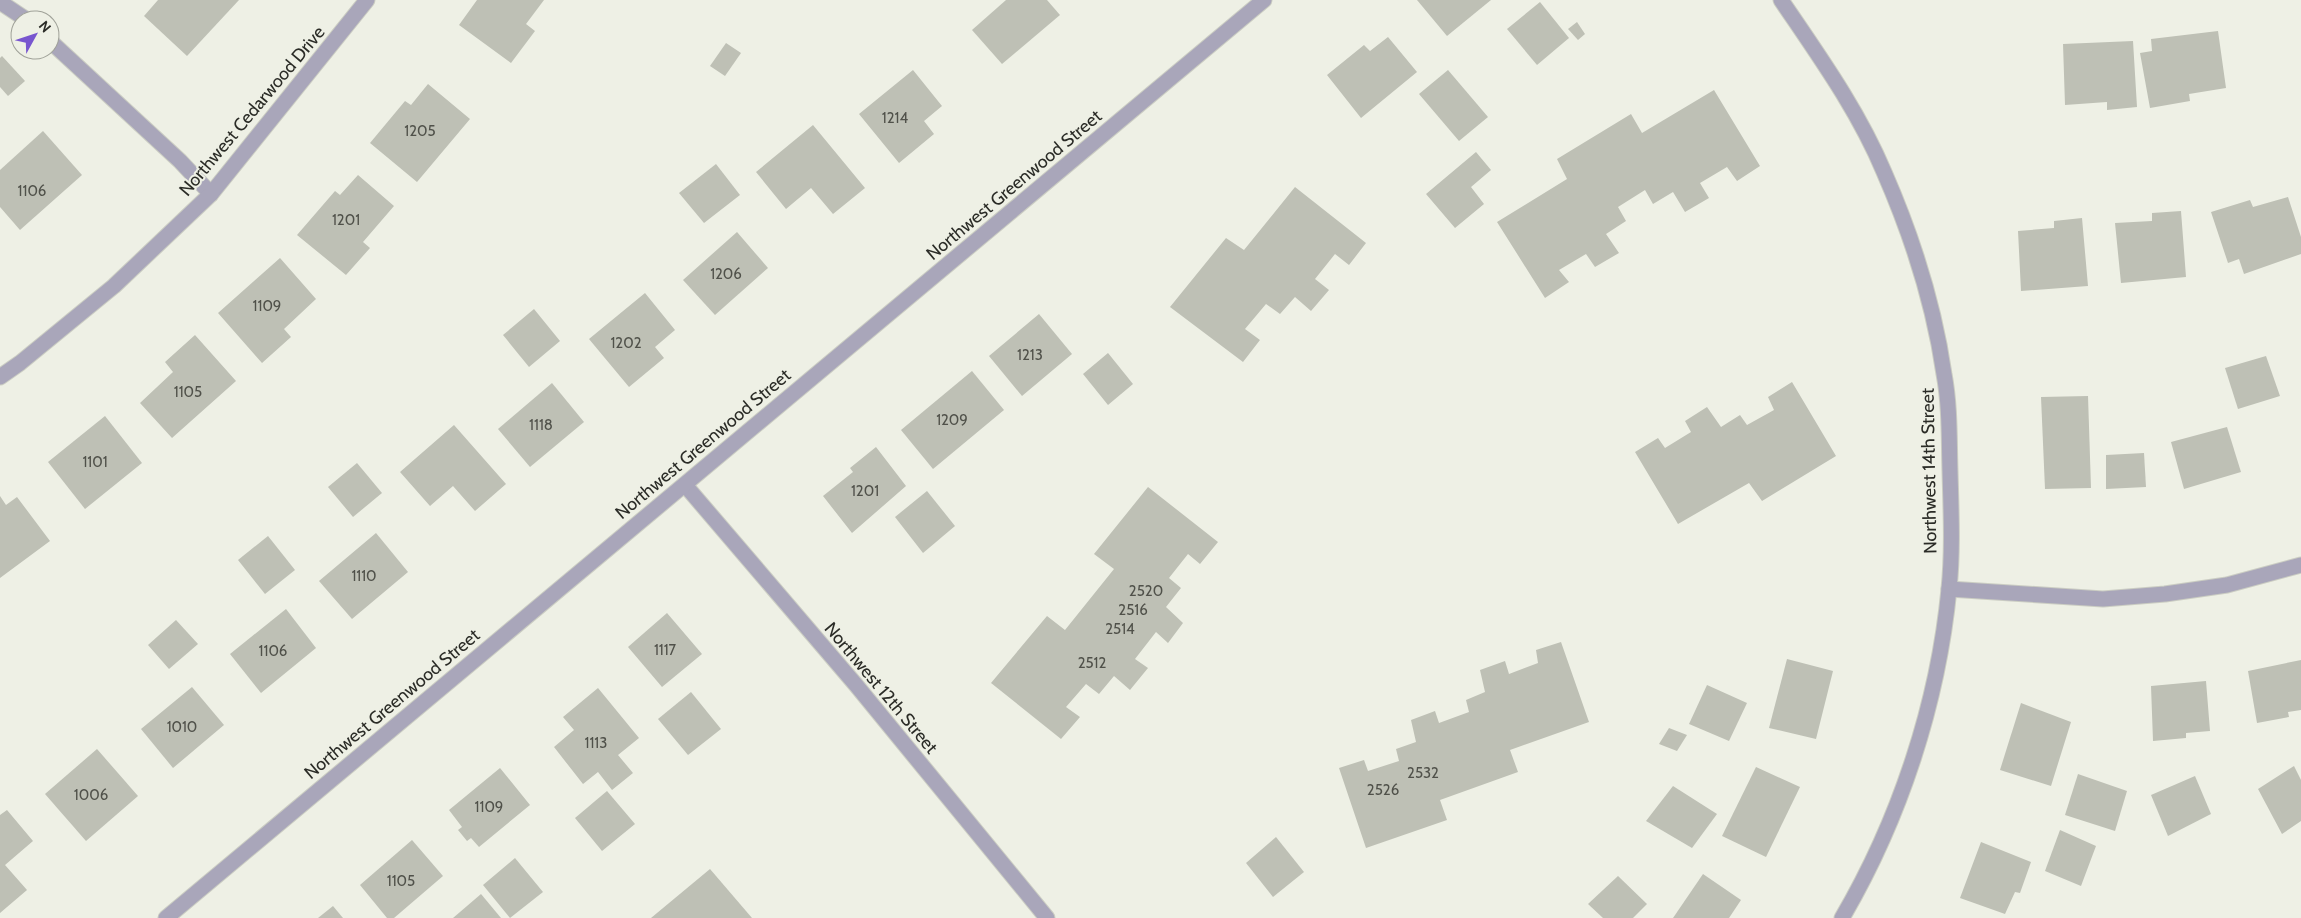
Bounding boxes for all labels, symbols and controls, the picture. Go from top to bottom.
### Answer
north arrow [10,10,60,60]
text: N [35,17,55,36]
street label: Northwest Cedarwood Drive [174,22,330,200]
street label: Northwest Greenwood Street [922,105,1106,265]
house number: 1214 [882,109,908,127]
house number: 1205 [404,122,436,140]
house number: 1106 [18,182,46,200]
house number: 1201 [332,211,360,229]
house number: 1206 [710,265,742,283]
house number: 1109 [253,297,281,315]
house number: 1202 [610,334,642,352]
house number: 1213 [1017,346,1043,364]
street label: Northwest Greenwood Street [611,364,795,524]
house number: 1105 [174,383,202,401]
street label: Northwest 14th Street [1917,388,1941,554]
house number: 1209 [936,411,968,429]
house number: 1118 [529,416,553,434]
house number: 1101 [82,453,108,471]
house number: 1201 [851,482,879,500]
house number: 1110 [351,567,377,585]
house number: 2520 [1129,582,1163,600]
house number: 2516 [1118,601,1148,619]
street label: Northwest 12th Street [820,618,942,758]
house number: 2514 [1105,620,1135,638]
street label: Northwest Greenwood Street [300,624,484,784]
house number: 1117 [654,641,677,659]
house number: 1106 [259,642,287,660]
house number: 2512 [1078,654,1106,672]
house number: 1010 [167,718,197,736]
house number: 1113 [585,734,607,752]
house number: 2532 [1407,764,1439,782]
house number: 2526 [1367,781,1399,799]
house number: 1006 [74,786,108,804]
house number: 1109 [475,798,503,816]
house number: 1105 [387,872,415,890]

